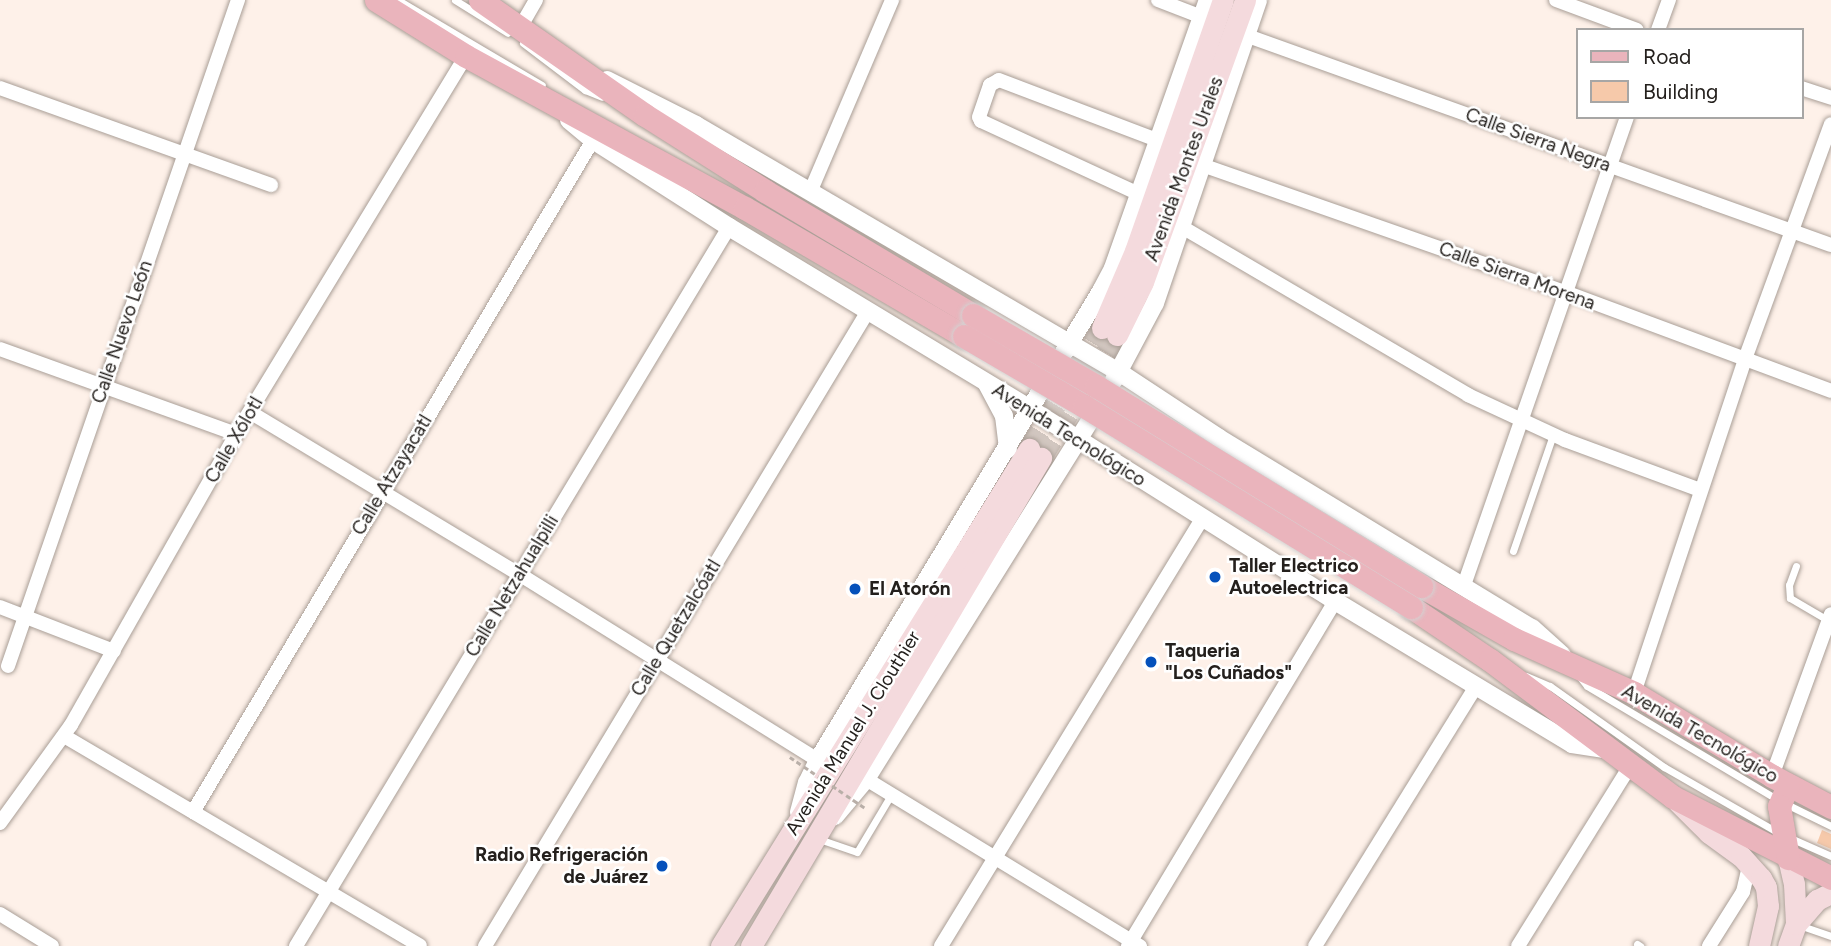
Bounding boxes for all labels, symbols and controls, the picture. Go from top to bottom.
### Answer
legend [1576,28,1803,119]
text: Road [1643,44,1691,69]
street label: Avenida Montes Urales [1140,74,1228,264]
text: Building [1643,79,1718,104]
street label: Calle Sierra Negra [1462,103,1614,177]
street label: Calle Sierra Morena [1436,237,1598,315]
street label: Calle Nuevo León [87,258,157,406]
street label: Avenida Tecnológico [988,378,1150,492]
street label: Calle Xólotl [200,393,268,487]
street label: Calle Atzayacatl [347,411,437,539]
street label: Calle Netzahualpilli [461,511,563,661]
place label: Taller Electrico Autoelectrica [1229,555,1359,599]
street label: Calle Quetzalcóatl [626,556,726,700]
marker: Taller Electrico Autoelectrica [1207,569,1223,585]
place label: El Atorón [869,578,950,600]
marker: El Atorón [847,581,863,597]
street label: Avenida Manuel J. Clouthier [781,627,925,839]
place label: Taqueria "Los Cuñados" [1165,640,1292,684]
marker: Taqueria "Los Cuñados" [1143,654,1159,670]
street label: Avenida Tecnológico [1618,680,1782,788]
place label: Radio Refrigeración de Juárez [475,844,648,888]
marker: Radio Refrigeración de Juárez [654,858,670,874]

